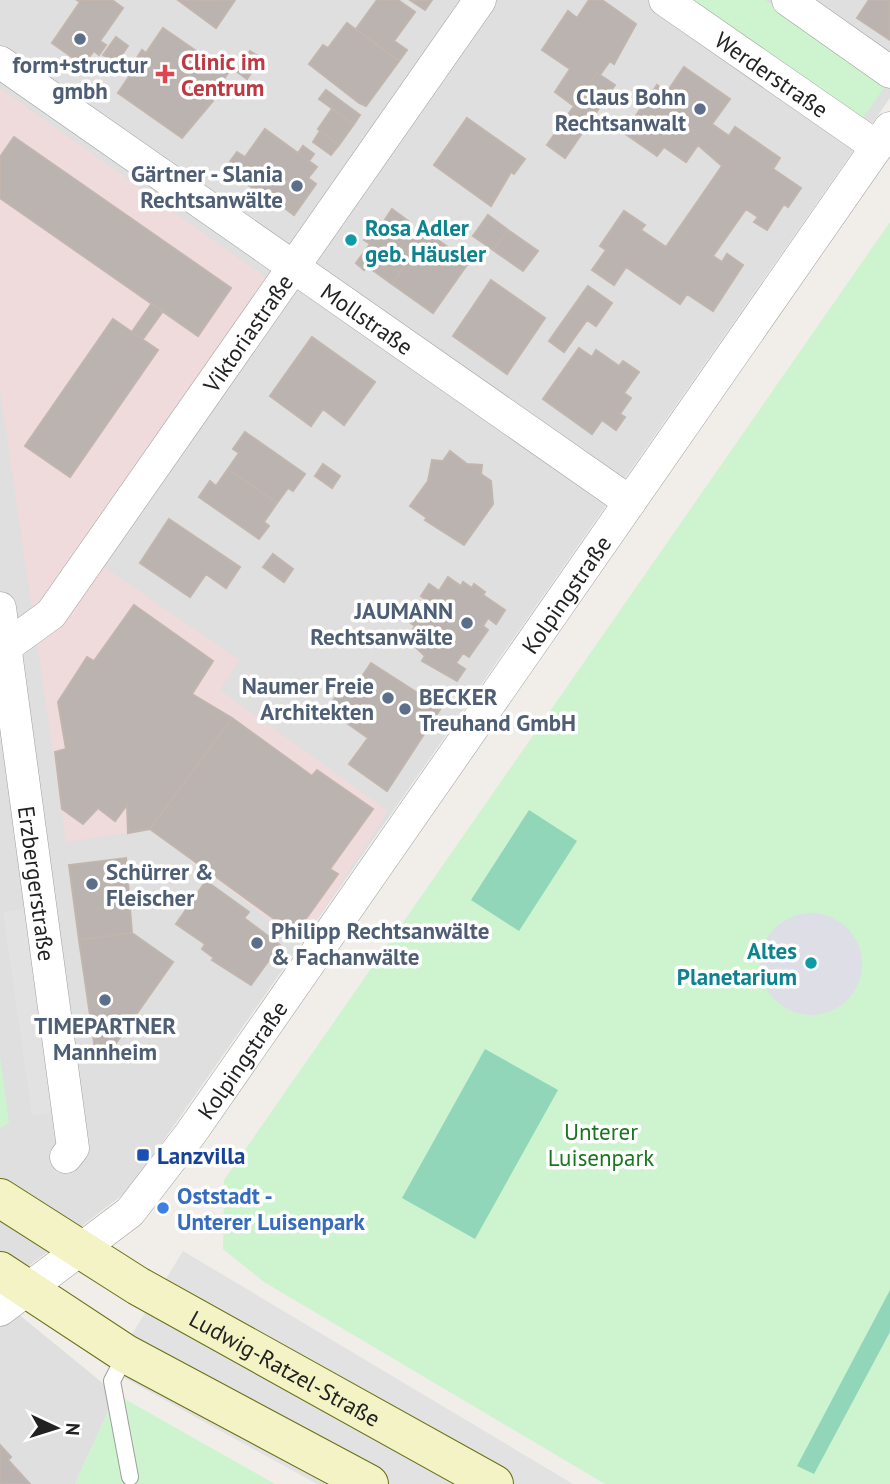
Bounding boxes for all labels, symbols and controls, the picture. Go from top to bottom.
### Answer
street label: Werderstraße [710,25,834,123]
marker: form+structur gmbh [72,31,88,47]
place label: Clinic im Centrum [181,47,265,102]
place label: form+structur gmbh [13,50,148,105]
marker: Clinic im Centrum [155,64,175,84]
place label: Claus Bohn Rechtsanwalt [555,82,686,137]
marker: Claus Bohn Rechtsanwalt [692,101,708,117]
place label: Gärtner - Slania Rechtsanwälte [131,159,283,214]
marker: Gärtner - Slania Rechtsanwälte [289,178,305,194]
place label: Rosa Adler geb. Häusler [365,213,487,268]
marker: Rosa Adler geb. Häusler [343,232,359,248]
street label: Viktoriastraße [196,268,299,398]
street label: Mollstraße [316,276,419,361]
street label: Kolpingstraße [515,529,617,659]
place label: JAUMANN Rechtsanwälte [310,596,453,651]
marker: JAUMANN Rechtsanwälte [459,615,475,631]
place label: Naumer Freie Architekten [242,671,374,726]
place label: BECKER Treuhand GmbH [419,682,576,737]
marker: Naumer Freie Architekten [380,690,396,706]
marker: BECKER Treuhand GmbH [397,701,413,717]
street label: Erzbergerstraße [12,804,62,963]
place label: Schürrer & Fleischer [106,857,214,912]
marker: Schürrer & Fleischer [84,876,100,892]
place label: Philipp Rechtsanwälte & Fachanwälte [271,916,489,971]
marker: Philipp Rechtsanwälte & Fachanwälte [249,935,265,951]
place label: Altes Planetarium [677,936,797,991]
marker: Altes Planetarium [803,955,819,971]
marker: TIMEPARTNER Mannheim [97,992,113,1008]
street label: Kolpingstraße [191,995,293,1124]
place label: TIMEPARTNER Mannheim [34,1011,176,1066]
park label: Unterer Luisenpark [548,1117,654,1172]
place label: Lanzvilla [157,1141,245,1170]
marker: Lanzvilla [135,1147,151,1163]
place label: Oststadt - Unterer Luisenpark [177,1181,365,1236]
marker: Oststadt - Unterer Luisenpark [155,1200,171,1216]
street label: Ludwig-Ratzel-Straße [185,1303,386,1432]
north arrow [21,1393,91,1463]
text: N [61,1422,85,1436]

